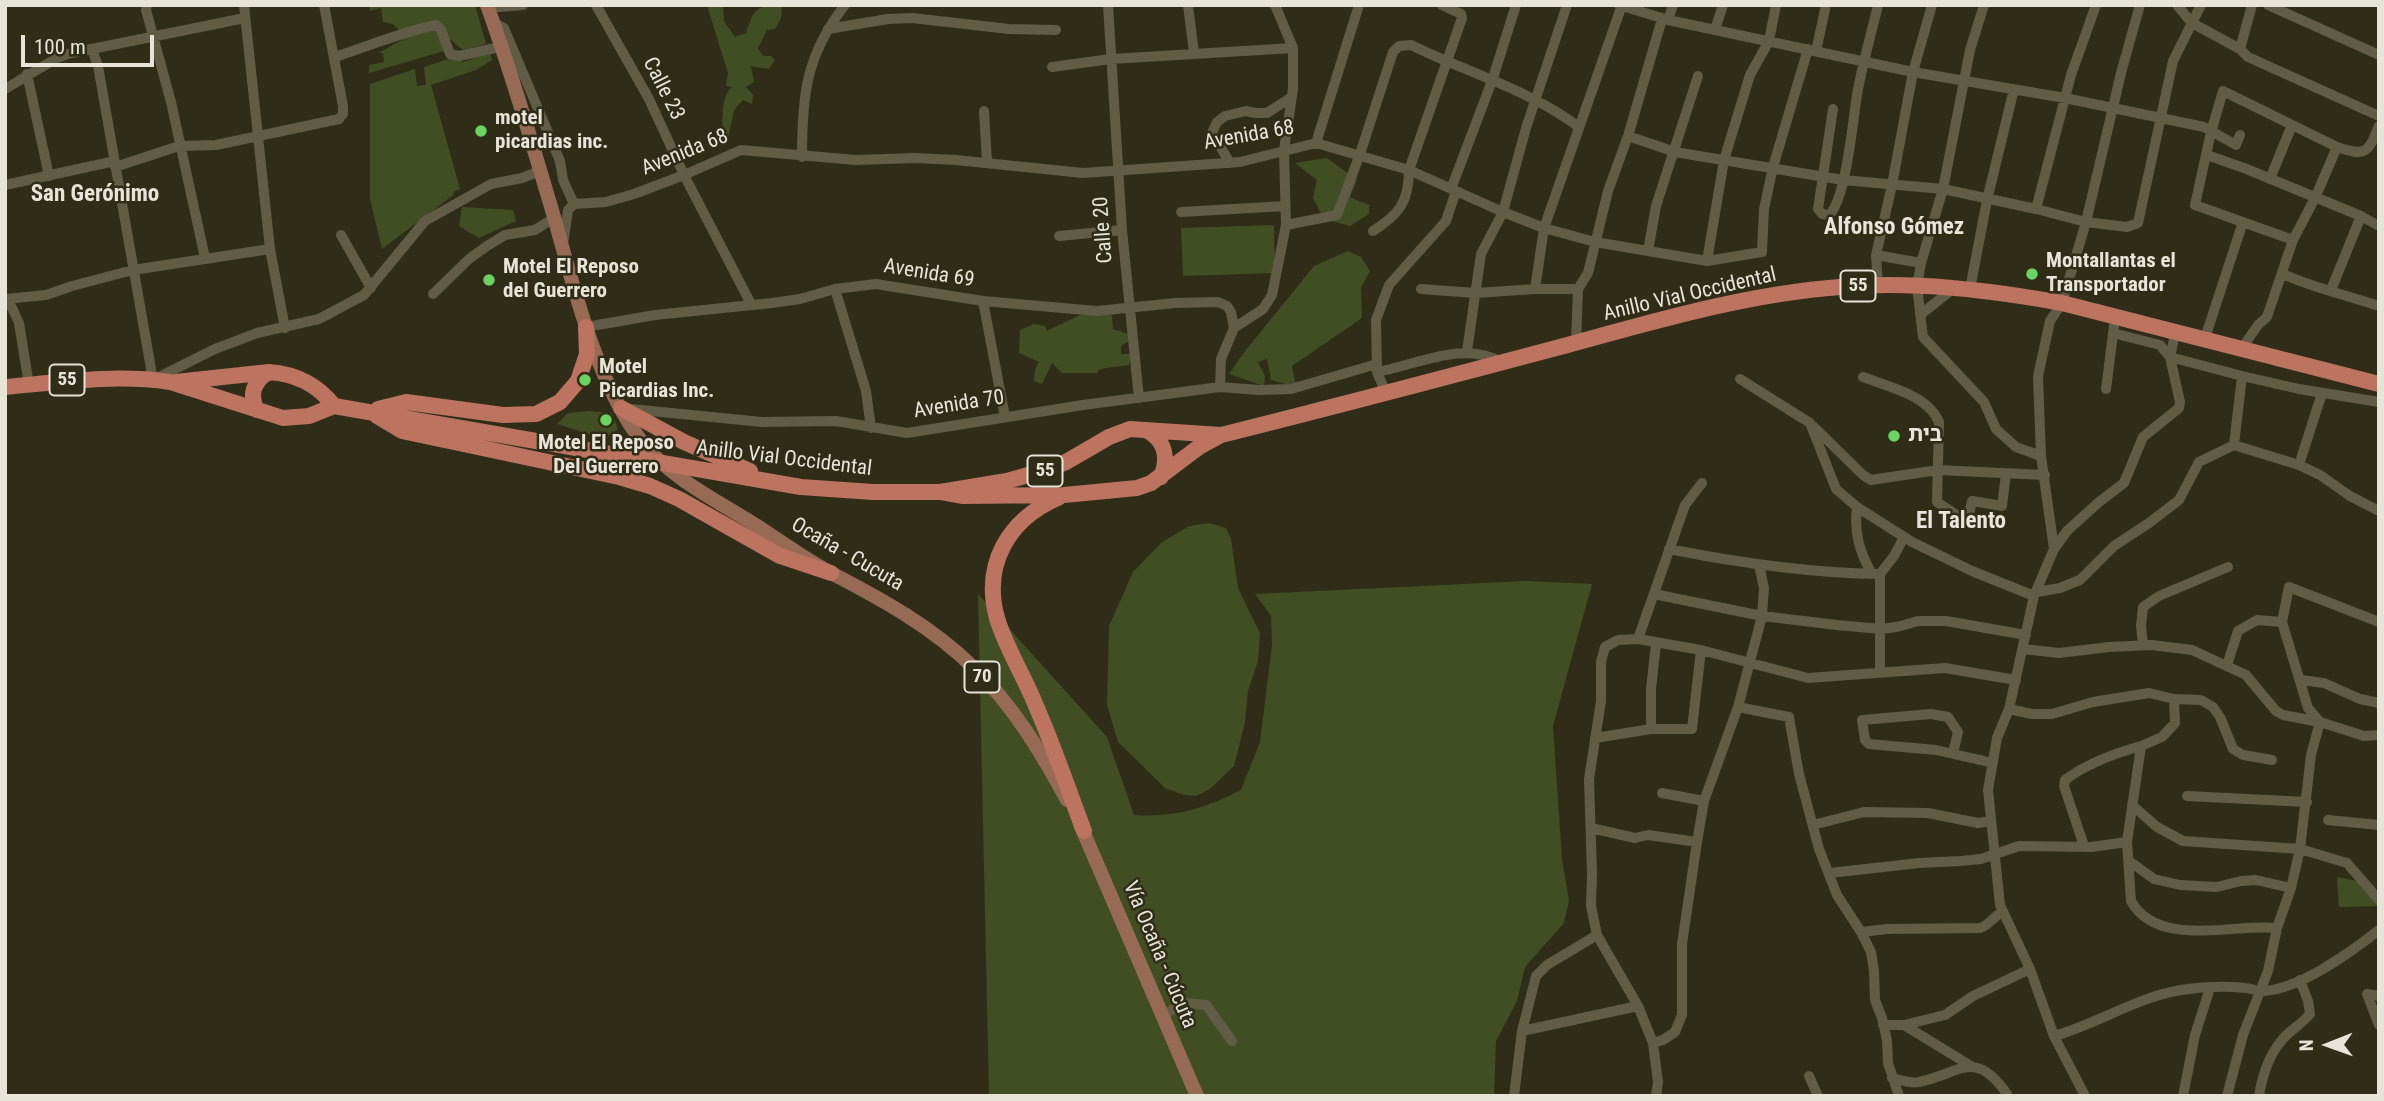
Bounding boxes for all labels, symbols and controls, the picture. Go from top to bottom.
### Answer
scale bar [24,21,158,65]
text: 100 m [34,35,86,59]
street label: Calle 23 [637,53,689,125]
place label: motel picardias inc. [495,106,608,156]
street label: Avenida 68 [1202,116,1296,156]
marker: motel picardias inc. [473,123,489,139]
street label: Avenida 68 [638,124,732,182]
district label: San Gerónimo [31,181,159,209]
street label: Calle 20 [1089,196,1119,264]
district label: Alfonso Gómez [1824,214,1964,242]
place label: Montallantas el Transportador [2046,249,2176,299]
street label: Avenida 69 [882,254,976,294]
place label: Motel El Reposo del Guerrero [503,255,639,305]
street label: Anillo Vial Occidental [1601,263,1779,327]
marker: Montallantas el Transportador [2024,266,2040,282]
road number: 55 [1840,270,1876,302]
marker: Motel El Reposo del Guerrero [481,272,497,288]
place label: Motel Picardias Inc. [599,355,714,405]
road number: 55 [50,364,84,396]
marker: Motel Picardias Inc. [577,372,593,388]
street label: Avenida 70 [912,385,1006,425]
marker: Motel El Reposo Del Guerrero [598,412,614,428]
place label: בית [1908,423,1942,449]
marker: בית [1886,428,1902,444]
place label: Motel El Reposo Del Guerrero [538,431,674,481]
street label: Anillo Vial Occidental [695,436,873,482]
road number: 55 [1028,456,1062,486]
district label: El Talento [1916,508,2006,536]
street label: Ocaña - Cucuta [786,513,908,597]
road number: 70 [964,662,1000,692]
street label: Vía Ocaña - Cúcuta [1117,878,1201,1032]
north arrow [2293,1010,2363,1080]
text: N [2295,1039,2318,1051]

